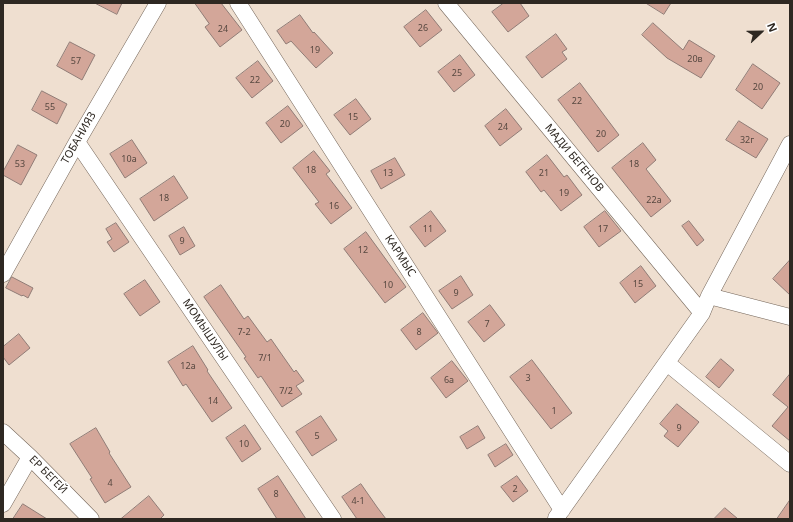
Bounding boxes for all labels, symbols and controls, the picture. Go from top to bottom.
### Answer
north arrow [741,12,781,52]
text: N [764,20,781,34]
house number: 26 [418,23,428,33]
house number: 24 [218,24,228,34]
house number: 19 [310,45,320,55]
house number: 20в [687,54,703,64]
house number: 57 [71,56,81,66]
house number: 25 [452,68,462,78]
house number: 22 [250,75,260,85]
house number: 20 [753,82,763,92]
house number: 22 [572,96,582,106]
house number: 55 [45,102,55,112]
street label: ТОБАНИЯЗ [59,110,99,166]
house number: 15 [348,112,358,122]
house number: 20 [280,119,290,129]
street label: МАДИ БЕГЕНОВ [542,121,606,195]
house number: 24 [498,122,508,132]
house number: 20 [596,129,606,139]
house number: 32г [740,135,754,145]
house number: 10а [121,154,137,164]
house number: 53 [15,159,25,169]
house number: 18 [629,159,639,169]
house number: 18 [306,165,316,175]
house number: 13 [383,168,393,178]
house number: 21 [539,168,549,178]
house number: 19 [559,188,569,198]
house number: 18 [159,193,169,203]
house number: 22а [646,195,662,205]
house number: 16 [329,201,339,211]
house number: 11 [423,224,433,234]
house number: 17 [598,224,608,234]
street label: КАРМЫС [382,233,418,279]
house number: 9 [179,236,185,246]
house number: 12 [358,245,368,255]
house number: 15 [633,279,643,289]
house number: 10 [383,280,393,290]
house number: 9 [453,288,459,298]
street label: МОМЫШУЛЫ [179,297,231,363]
house number: 7 [484,319,490,329]
house number: 7-2 [237,327,251,337]
house number: 8 [416,327,422,337]
house number: 7/1 [258,353,272,363]
house number: 12а [180,361,196,371]
house number: 3 [525,373,531,383]
house number: 6а [444,375,454,385]
house number: 7/2 [279,386,293,396]
house number: 14 [208,396,218,406]
house number: 1 [551,406,557,416]
house number: 9 [676,423,682,433]
house number: 5 [314,431,320,441]
house number: 10 [239,439,249,449]
street label: ЕР БЕГЕЙ [26,453,70,497]
house number: 4 [107,478,113,488]
house number: 2 [512,484,518,494]
house number: 8 [273,489,279,499]
house number: 4-1 [351,496,365,506]

